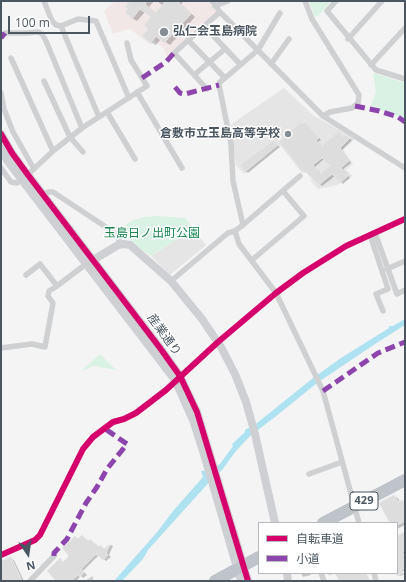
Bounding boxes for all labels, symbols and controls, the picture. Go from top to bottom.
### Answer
scale bar [10,8,92,34]
text: 100 m [15,14,50,31]
place label: 弘仁会玉島病院 [173,25,257,39]
marker: 弘仁会玉島病院 [158,26,170,38]
place label: 倉敷市立玉島高等学校 [160,127,280,141]
marker: 倉敷市立玉島高等学校 [283,129,293,139]
park label: 玉島日ノ出町公園 [104,227,200,241]
street label: 産業通り [144,311,184,359]
road number: 429 [350,492,378,510]
legend [258,522,398,574]
text: 自転車道 [296,530,344,547]
north arrow [8,534,48,574]
text: 小道 [296,550,320,567]
text: N [25,558,37,574]

